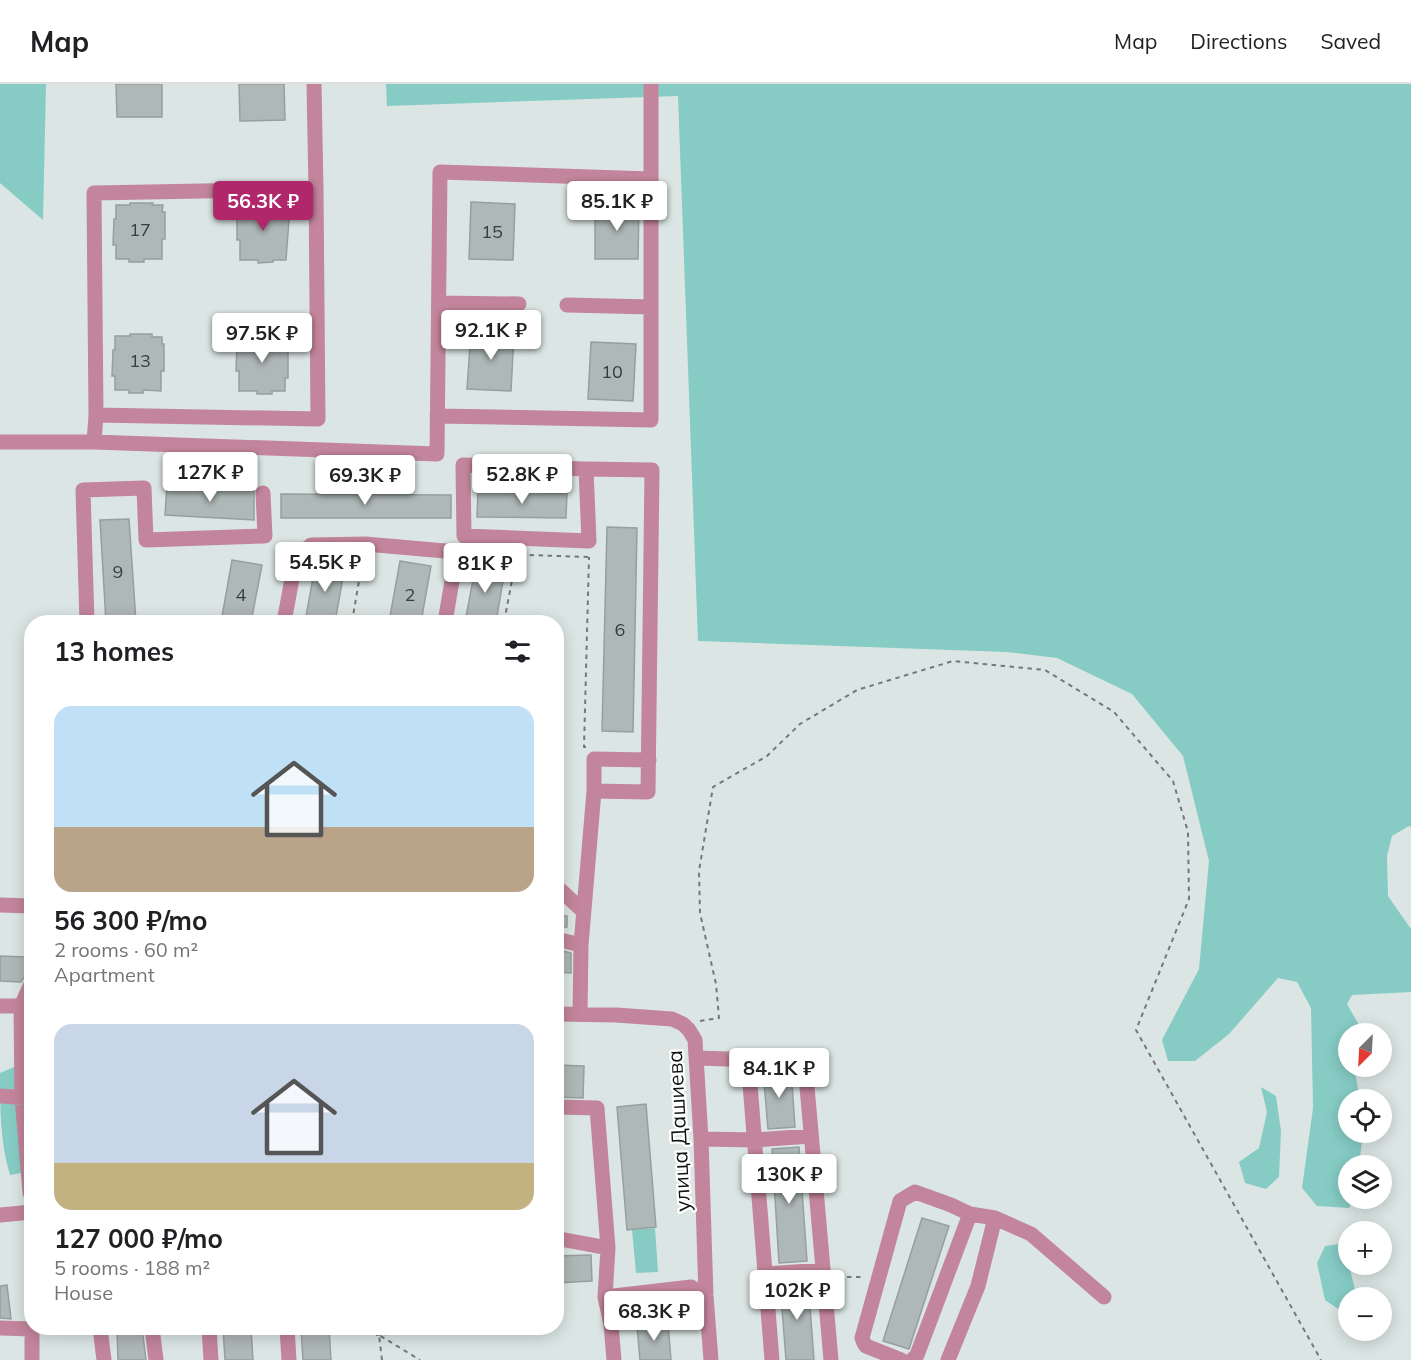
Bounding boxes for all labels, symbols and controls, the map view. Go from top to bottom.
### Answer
text: Map [30,24,89,59]
text: Map [1114,28,1157,54]
text: Directions [1190,28,1287,54]
text: Saved [1320,28,1381,54]
pin: 56.3K ₽ [208,181,318,232]
pin: 85.1K ₽ [562,181,672,232]
text: 56.3K ₽ [227,188,299,213]
text: 85.1K ₽ [581,188,653,213]
house number: 17 [129,218,151,241]
house number: 15 [481,220,503,243]
pin: 92.1K ₽ [436,310,546,361]
pin: 97.5K ₽ [207,313,317,364]
text: 92.1K ₽ [455,317,527,342]
text: 97.5K ₽ [226,320,298,345]
house number: 13 [129,349,151,372]
house number: 10 [601,360,623,383]
pin: 127K ₽ [161,452,259,503]
pin: 52.8K ₽ [467,454,577,505]
pin: 69.3K ₽ [310,455,420,506]
text: 127K ₽ [177,459,243,484]
text: 52.8K ₽ [486,461,558,486]
text: 69.3K ₽ [329,462,401,487]
pin: 54.5K ₽ [270,542,380,593]
pin: 81K ₽ [443,543,527,594]
text: 54.5K ₽ [289,549,361,574]
text: 81K ₽ [458,550,512,575]
house number: 9 [113,560,123,583]
house number: 4 [236,583,247,606]
house number: 2 [405,583,415,606]
house number: 6 [615,618,625,641]
text: 13 homes [54,635,174,668]
icon: filters [501,635,534,668]
icon: home [240,745,348,853]
text: 56 300 ₽/mo [54,904,207,937]
text: 2 rooms · 60 m² [54,937,198,962]
text: Apartment [54,962,155,987]
north arrow [1338,1023,1392,1077]
map controls [1338,1023,1392,1341]
pin: 84.1K ₽ [724,1048,834,1099]
street label: улица Дашиева [661,1049,695,1213]
text: 84.1K ₽ [743,1055,815,1080]
icon: home [240,1063,348,1171]
button: locate [1338,1089,1392,1143]
pin: 130K ₽ [740,1154,838,1205]
button: layers [1338,1155,1392,1209]
text: 130K ₽ [756,1161,822,1186]
button: + [1338,1221,1392,1275]
text: 127 000 ₽/mo [54,1222,223,1255]
text: 5 rooms · 188 m² [54,1255,210,1280]
pin: 102K ₽ [748,1270,846,1321]
text: 102K ₽ [764,1277,830,1302]
text: House [54,1280,113,1305]
button: − [1338,1287,1392,1341]
pin: 68.3K ₽ [599,1291,709,1342]
text: 68.3K ₽ [618,1298,690,1323]

